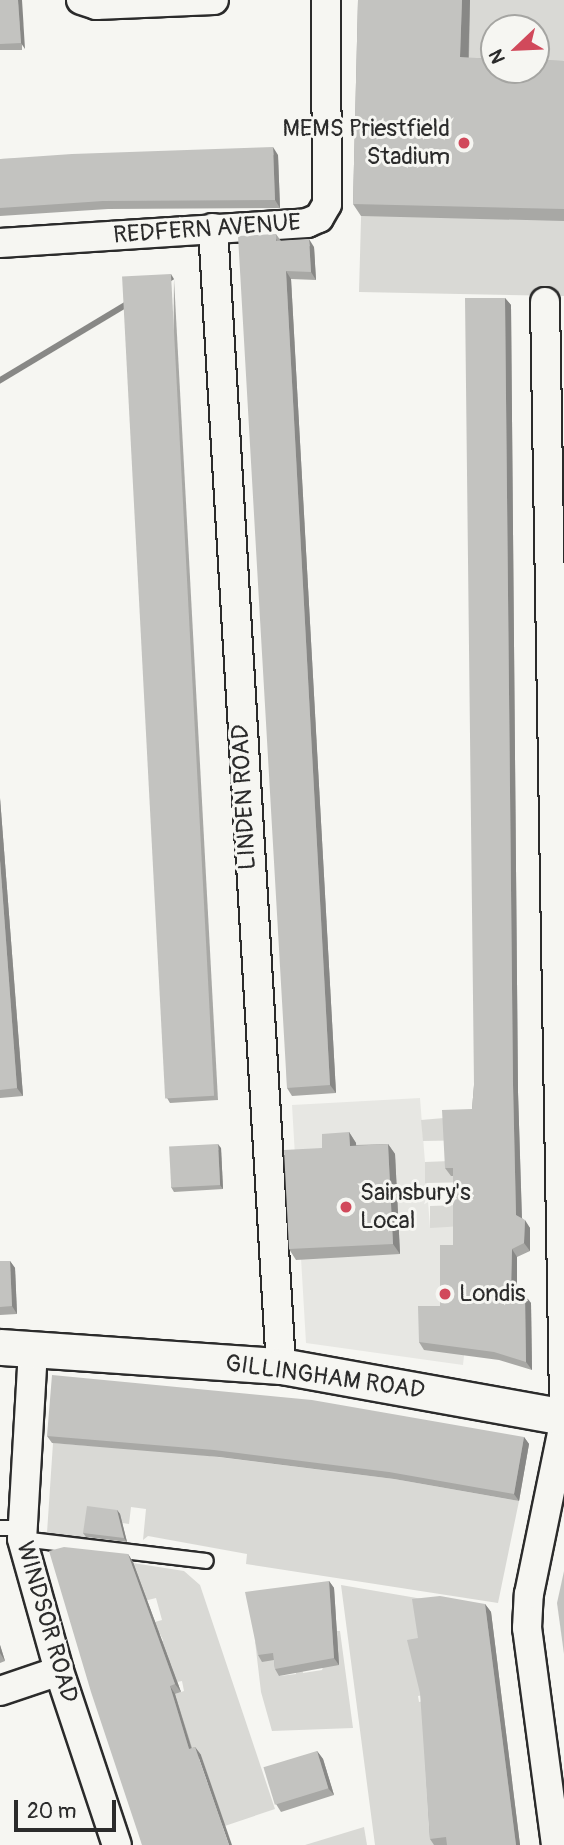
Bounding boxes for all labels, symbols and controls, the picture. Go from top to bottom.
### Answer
north arrow [480,14,550,84]
text: N [484,46,511,67]
place label: MEMS Priestfield Stadium [283,115,450,171]
marker: MEMS Priestfield Stadium [456,135,472,151]
street label: REDFERN AVENUE [112,208,302,250]
street label: LINDEN ROAD [226,723,262,871]
place label: Sainsbury's Local [360,1179,471,1235]
marker: Sainsbury's Local [338,1199,354,1215]
place label: Londis [459,1280,526,1308]
marker: Londis [437,1286,453,1302]
street label: GILLINGHAM ROAD [223,1349,427,1405]
street label: WINDSOR ROAD [10,1538,84,1706]
scale bar [18,1786,119,1830]
text: 20 m [27,1798,76,1825]

